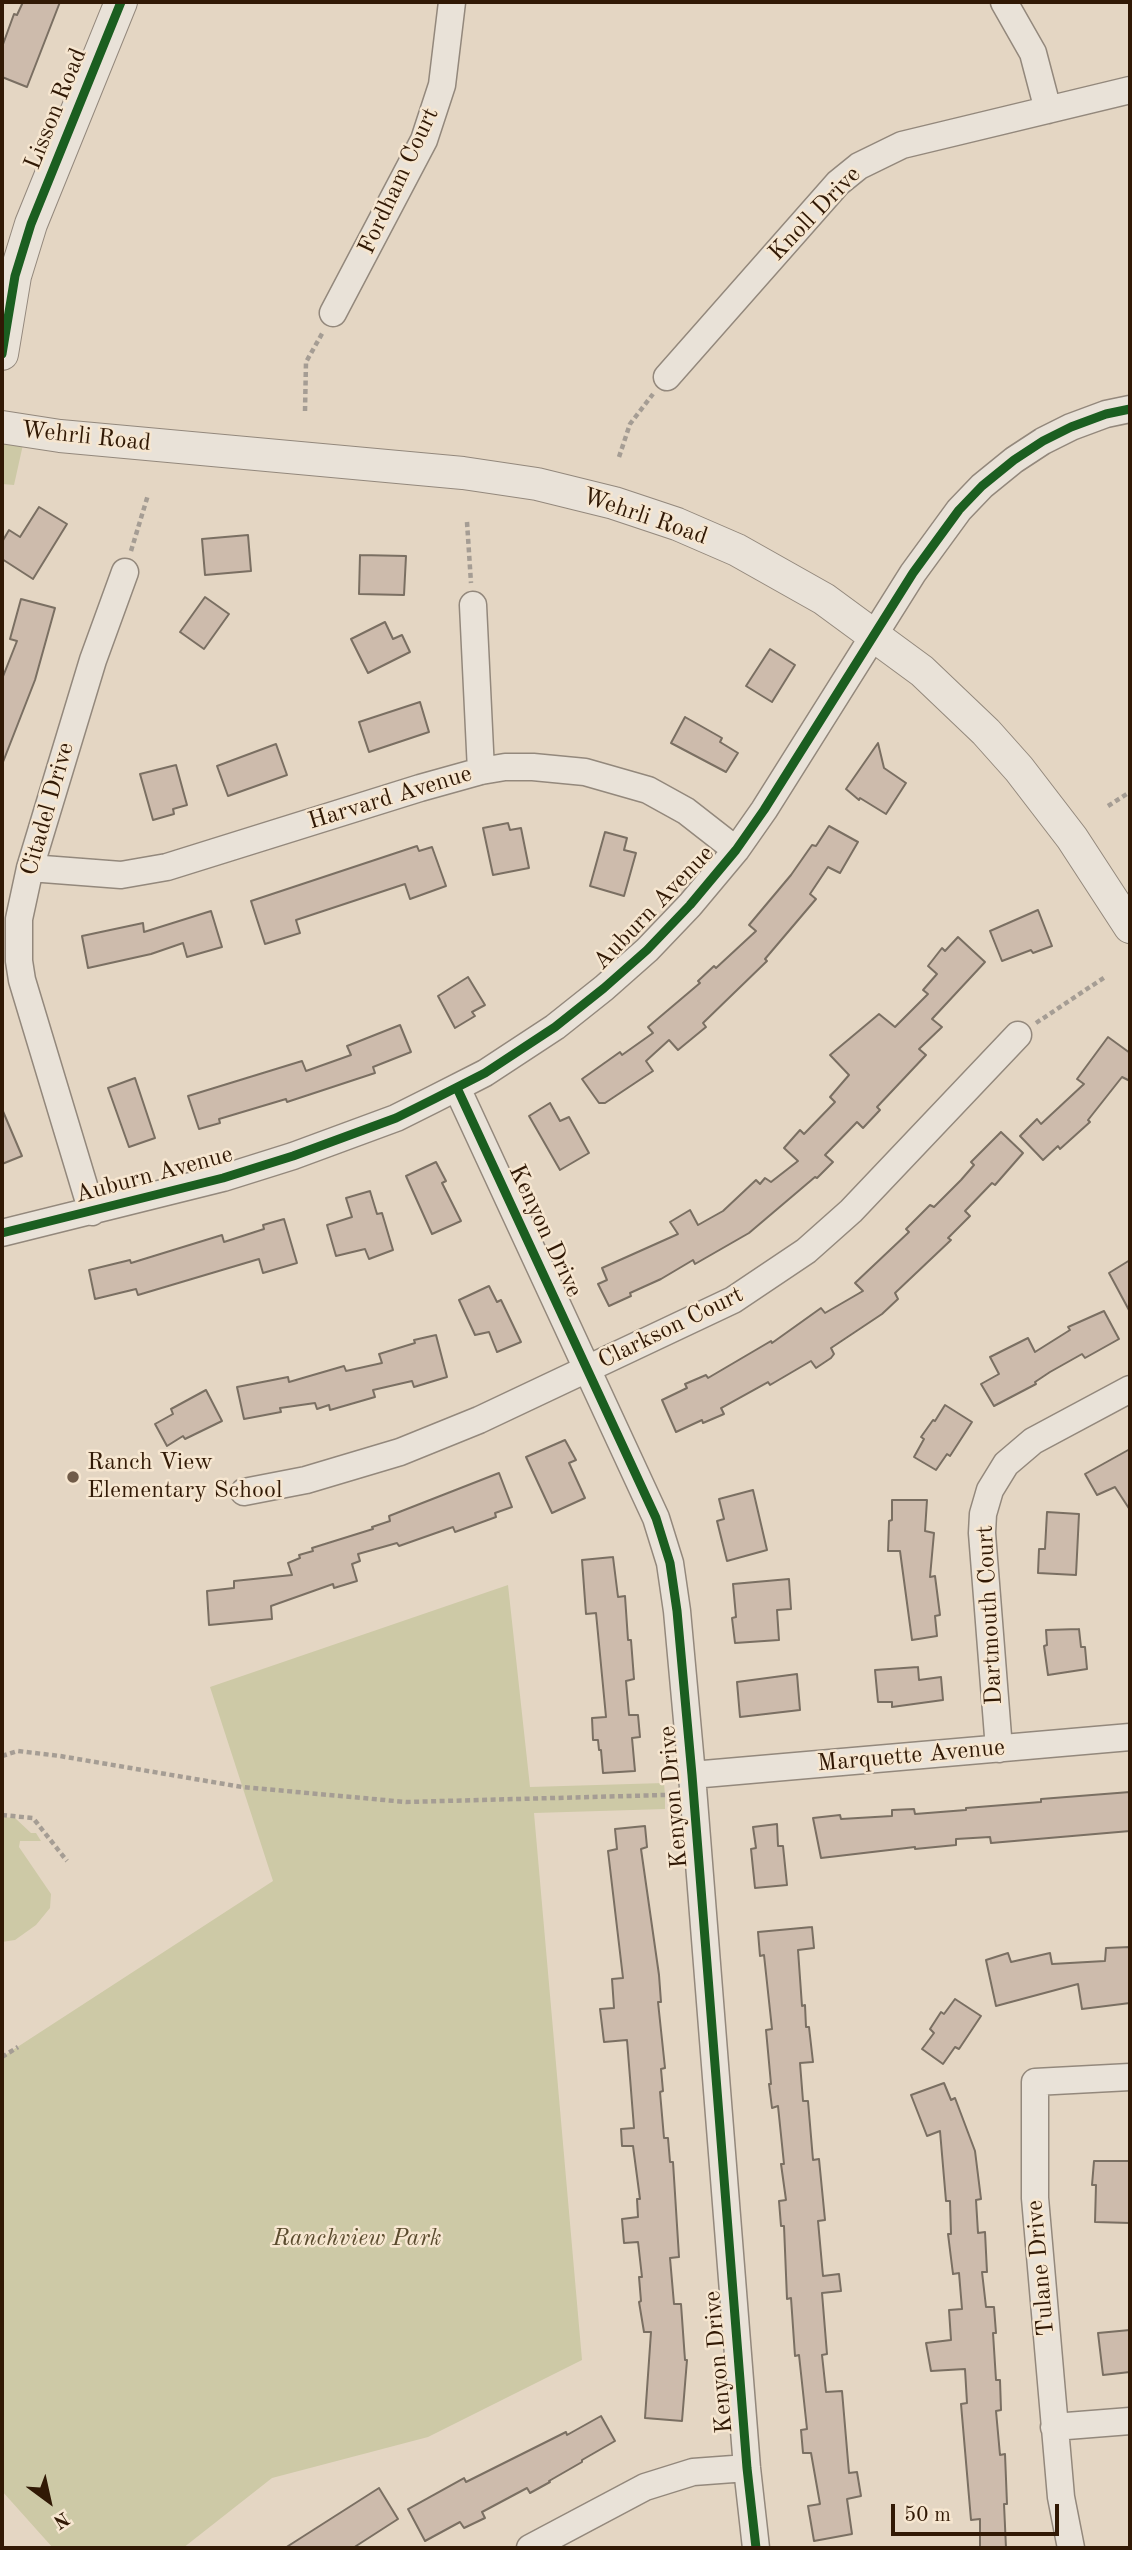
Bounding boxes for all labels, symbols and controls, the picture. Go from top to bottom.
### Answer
street label: Lisson Road [19,44,93,174]
street label: Fordham Court [352,103,446,259]
street label: Knoll Drive [763,161,867,267]
street label: Wehrli Road [20,416,152,458]
street label: Wehrli Road [579,482,711,552]
street label: Citadel Drive [15,739,81,879]
street label: Harvard Avenue [305,759,475,837]
street label: Auburn Avenue [587,840,721,976]
street label: Auburn Avenue [72,1140,236,1210]
street label: Kenyon Drive [502,1160,588,1302]
street label: Clarkson Court [594,1280,748,1376]
place label: Ranch View Elementary School [87,1449,282,1505]
marker: Ranch View Elementary School [65,1469,81,1485]
street label: Dartmouth Court [971,1524,1009,1706]
street label: Kenyon Drive [653,1725,695,1869]
street label: Marquette Avenue [816,1733,1006,1779]
street label: Tulane Drive [1021,2199,1061,2337]
park label: Ranchview Park [272,2225,442,2253]
street label: Kenyon Drive [698,2290,740,2434]
north arrow [14,2466,84,2536]
scale bar [894,2490,1062,2534]
text: 50 m [904,2505,951,2526]
text: N [49,2507,72,2531]

